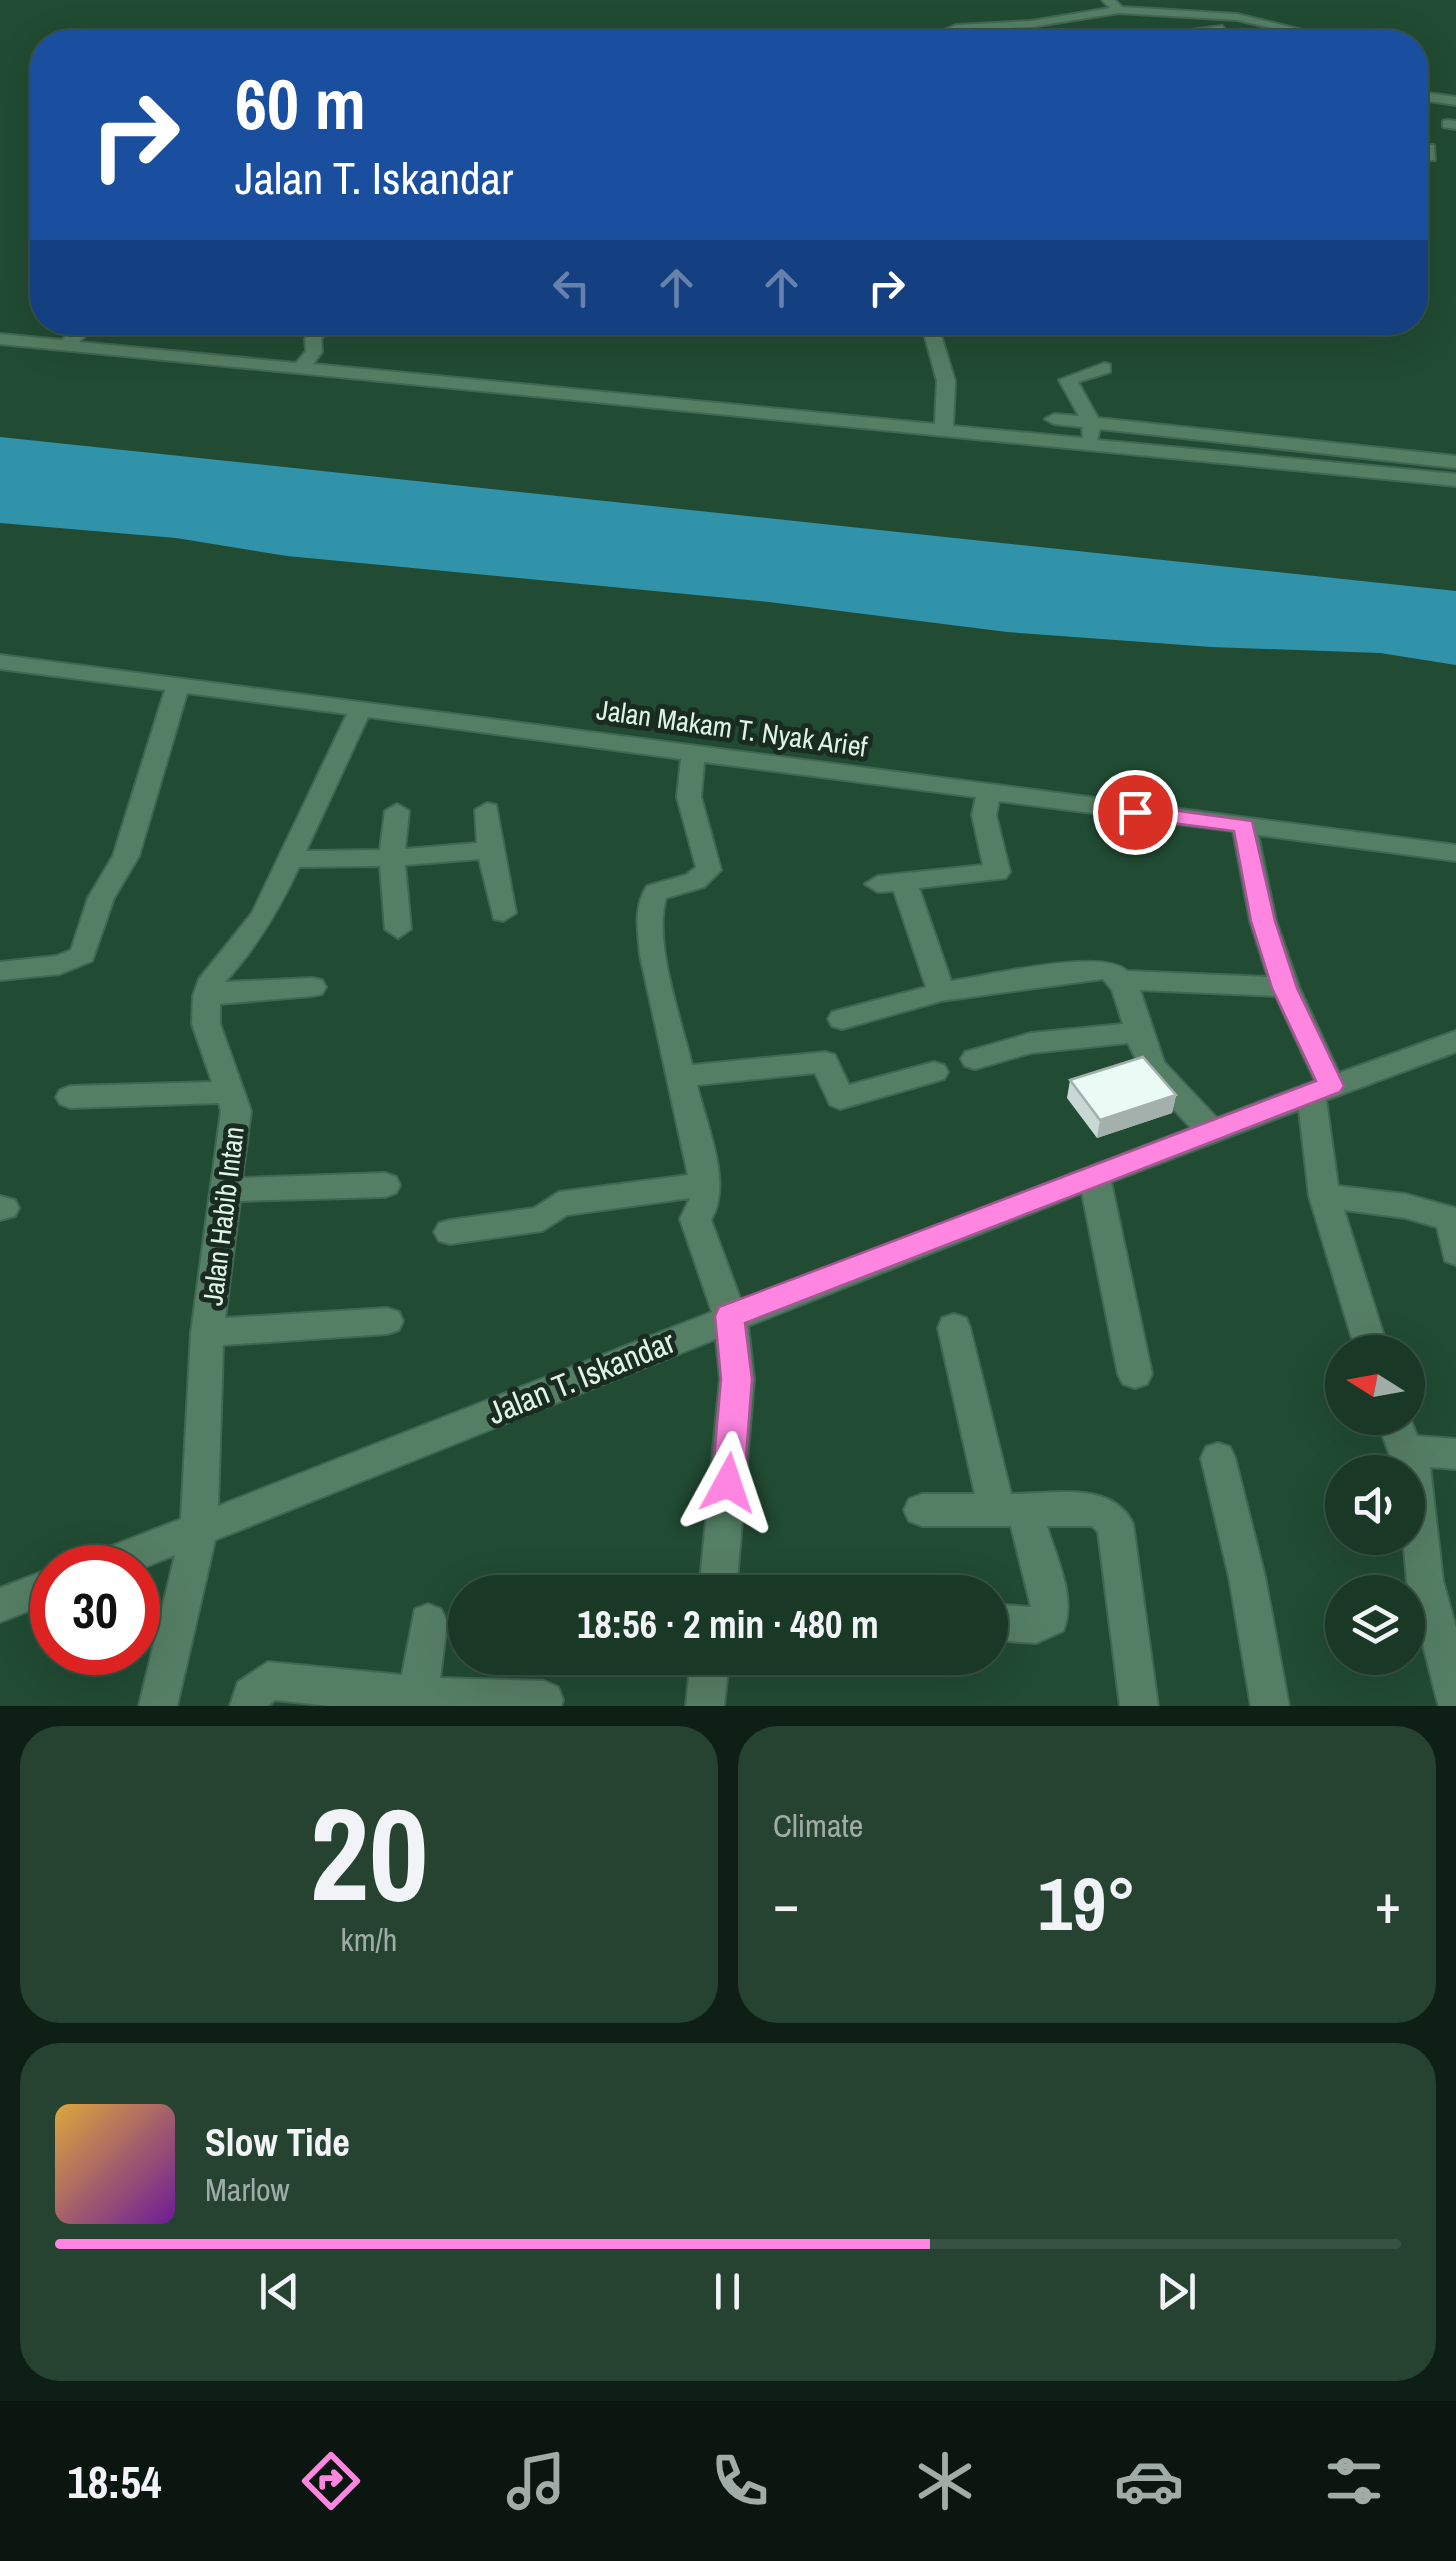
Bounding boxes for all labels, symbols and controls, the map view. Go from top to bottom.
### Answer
text: 60 m [235,57,366,151]
icon: right [70,70,200,200]
text: Jalan T. Iskandar [235,147,513,208]
icon: left [544,260,599,315]
icon: ahead [649,260,704,315]
icon: ahead [754,260,809,315]
icon: right [859,260,914,315]
street label: Jalan Makam T. Nyak Arief [594,690,870,766]
pin [1093,770,1178,855]
icon: arrive [1108,785,1163,840]
street label: Jalan Habib Intan [193,1124,253,1308]
street label: Jalan T. Iskandar [481,1320,681,1434]
north arrow [1325,1335,1425,1435]
map controls [1325,1335,1425,1675]
position arrow [676,1431,780,1535]
button: sound [1325,1455,1425,1555]
speed limit sign: 30 [30,1545,160,1675]
button: layers [1325,1575,1425,1675]
text: 18:56 · 2 min · 480 m [577,1599,879,1650]
text: 20 [310,1765,428,1941]
text: Climate [773,1804,863,1847]
text: 19° [1038,1852,1136,1953]
text: − [773,1866,799,1940]
text: + [1375,1866,1401,1940]
text: km/h [341,1918,397,1961]
text: Slow Tide [205,2117,350,2168]
text: Marlow [205,2168,290,2211]
icon: previous [252,2264,307,2319]
icon: pause [700,2264,755,2319]
icon: next [1149,2264,1204,2319]
icon: directions [296,2446,366,2516]
icon: music [501,2446,571,2516]
icon: phone [705,2446,775,2516]
icon: climate [910,2446,980,2516]
icon: car [1114,2446,1184,2516]
icon: filters [1319,2446,1389,2516]
text: 18:54 [67,2451,162,2512]

